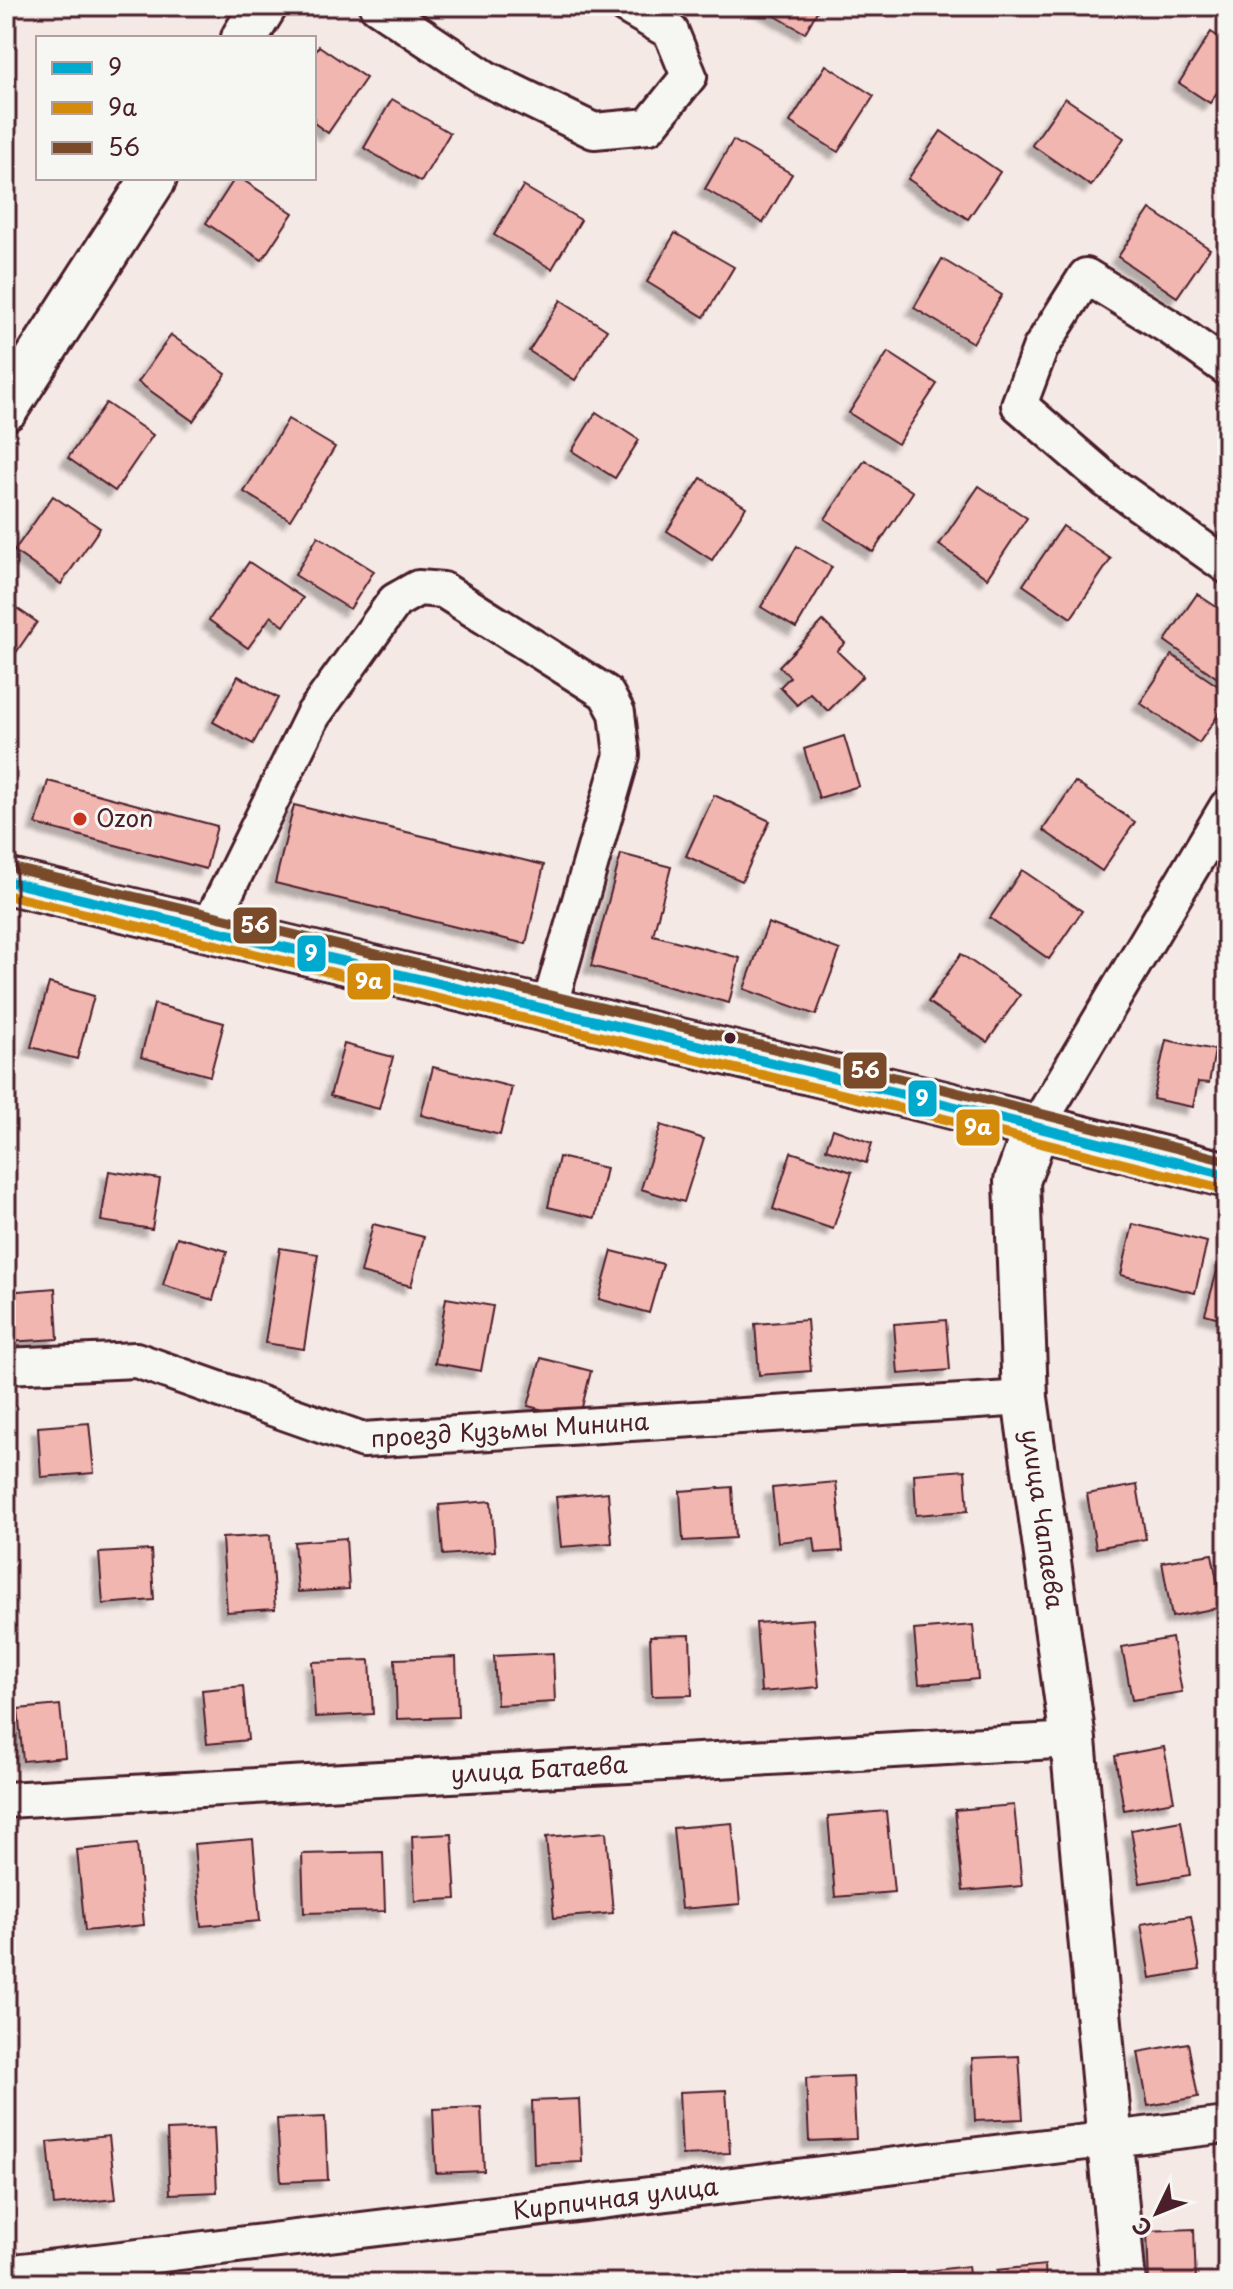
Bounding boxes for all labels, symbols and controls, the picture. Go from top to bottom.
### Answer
legend [36,36,316,180]
text: 9 [108,48,122,84]
text: 9а [108,88,137,124]
text: 56 [108,128,140,164]
place label: Ozon [96,799,153,835]
marker: Ozon [71,810,89,828]
line badge: 56 [232,906,278,945]
text: 56 [240,907,270,940]
line badge: 9 [296,934,327,973]
text: 9 [304,935,318,968]
line badge: 9а [346,962,392,1001]
text: 9а [355,963,383,996]
unlabelled marker [722,1030,738,1046]
line badge: 56 [842,1051,888,1090]
text: 56 [850,1052,880,1085]
line badge: 9 [907,1079,938,1118]
text: 9 [915,1080,929,1113]
line badge: 9а [955,1108,1001,1147]
text: 9а [964,1109,992,1142]
street label: проезд Кузьмы Минина [370,1402,650,1455]
street label: улица Чапаева [1014,1427,1074,1611]
street label: улица Батаева [450,1745,629,1791]
street label: Кирпичная улица [511,2167,720,2227]
north arrow [1117,2173,1197,2253]
text: С [1124,2210,1159,2245]

